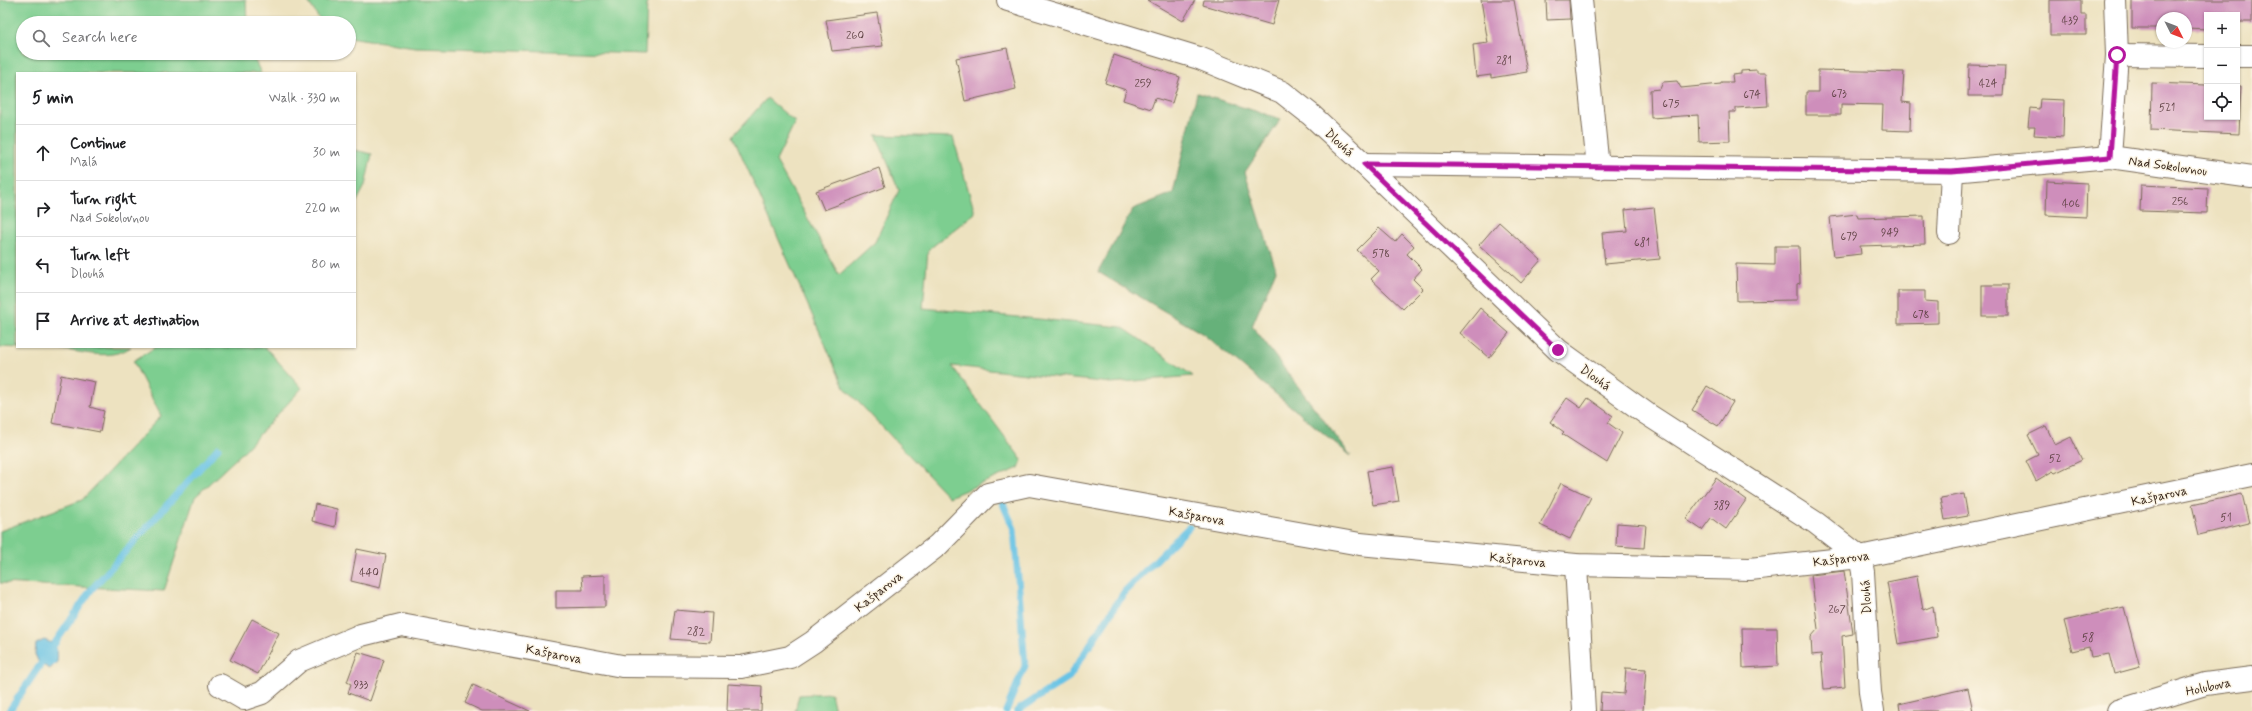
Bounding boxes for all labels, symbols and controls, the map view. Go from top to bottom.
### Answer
north arrow [2156,12,2192,48]
map controls [2204,12,2240,120]
button: + [2204,12,2240,48]
house number: 439 [2062,14,2079,28]
search box [16,16,356,60]
icon: search [30,27,52,49]
text: Search here [62,28,138,48]
house number: 260 [846,29,864,43]
route start [2108,46,2126,64]
button: − [2204,48,2240,84]
house number: 281 [1496,54,1512,68]
house number: 259 [1134,77,1152,91]
house number: 424 [1979,77,1998,91]
button: locate [2204,84,2240,120]
text: 5 min [32,87,74,109]
house number: 673 [1831,87,1847,101]
house number: 674 [1743,88,1761,102]
text: Walk · 330 m [269,90,340,107]
house number: 675 [1662,97,1680,111]
house number: 521 [2159,101,2175,115]
street label: Dlouhá [1321,125,1357,161]
text: Continue [70,134,126,154]
icon: ahead [32,142,54,164]
text: 30 m [313,144,340,161]
street label: Nad Sokolovnou [2127,153,2209,180]
text: Malá [70,154,97,171]
text: Turn right [70,190,137,210]
house number: 256 [2172,195,2188,209]
house number: 406 [2062,197,2080,211]
icon: right [32,198,54,220]
text: 220 m [305,200,340,217]
text: Nad Sokolovnou [70,210,149,227]
house number: 949 [1881,226,1899,240]
house number: 679 [1841,230,1858,244]
house number: 681 [1634,236,1650,250]
text: Turn left [70,246,130,266]
house number: 578 [1372,247,1390,261]
icon: left [32,254,54,276]
text: 80 m [311,256,340,273]
text: Dlouhá [70,266,105,283]
house number: 678 [1912,308,1930,322]
icon: arrive [32,310,54,332]
text: Arrive at destination [70,311,199,331]
route end [1549,341,1567,359]
street label: Dlouhá [1576,361,1614,395]
house number: 52 [2049,452,2061,466]
street label: Kašparova [2130,482,2189,511]
house number: 389 [1714,499,1731,513]
street label: Kašparova [1167,503,1226,530]
house number: 51 [2220,511,2232,525]
street label: Kašparova [1812,548,1871,571]
street label: Kašparova [1489,549,1547,572]
house number: 440 [359,566,379,580]
street label: Kašparova [851,568,907,616]
street label: Dlouhá [1857,579,1876,615]
house number: 267 [1828,603,1846,617]
house number: 282 [687,625,705,639]
house number: 58 [2082,631,2094,645]
street label: Kašparova [524,641,583,668]
street label: Holubova [2184,674,2233,701]
house number: 933 [354,678,369,692]

